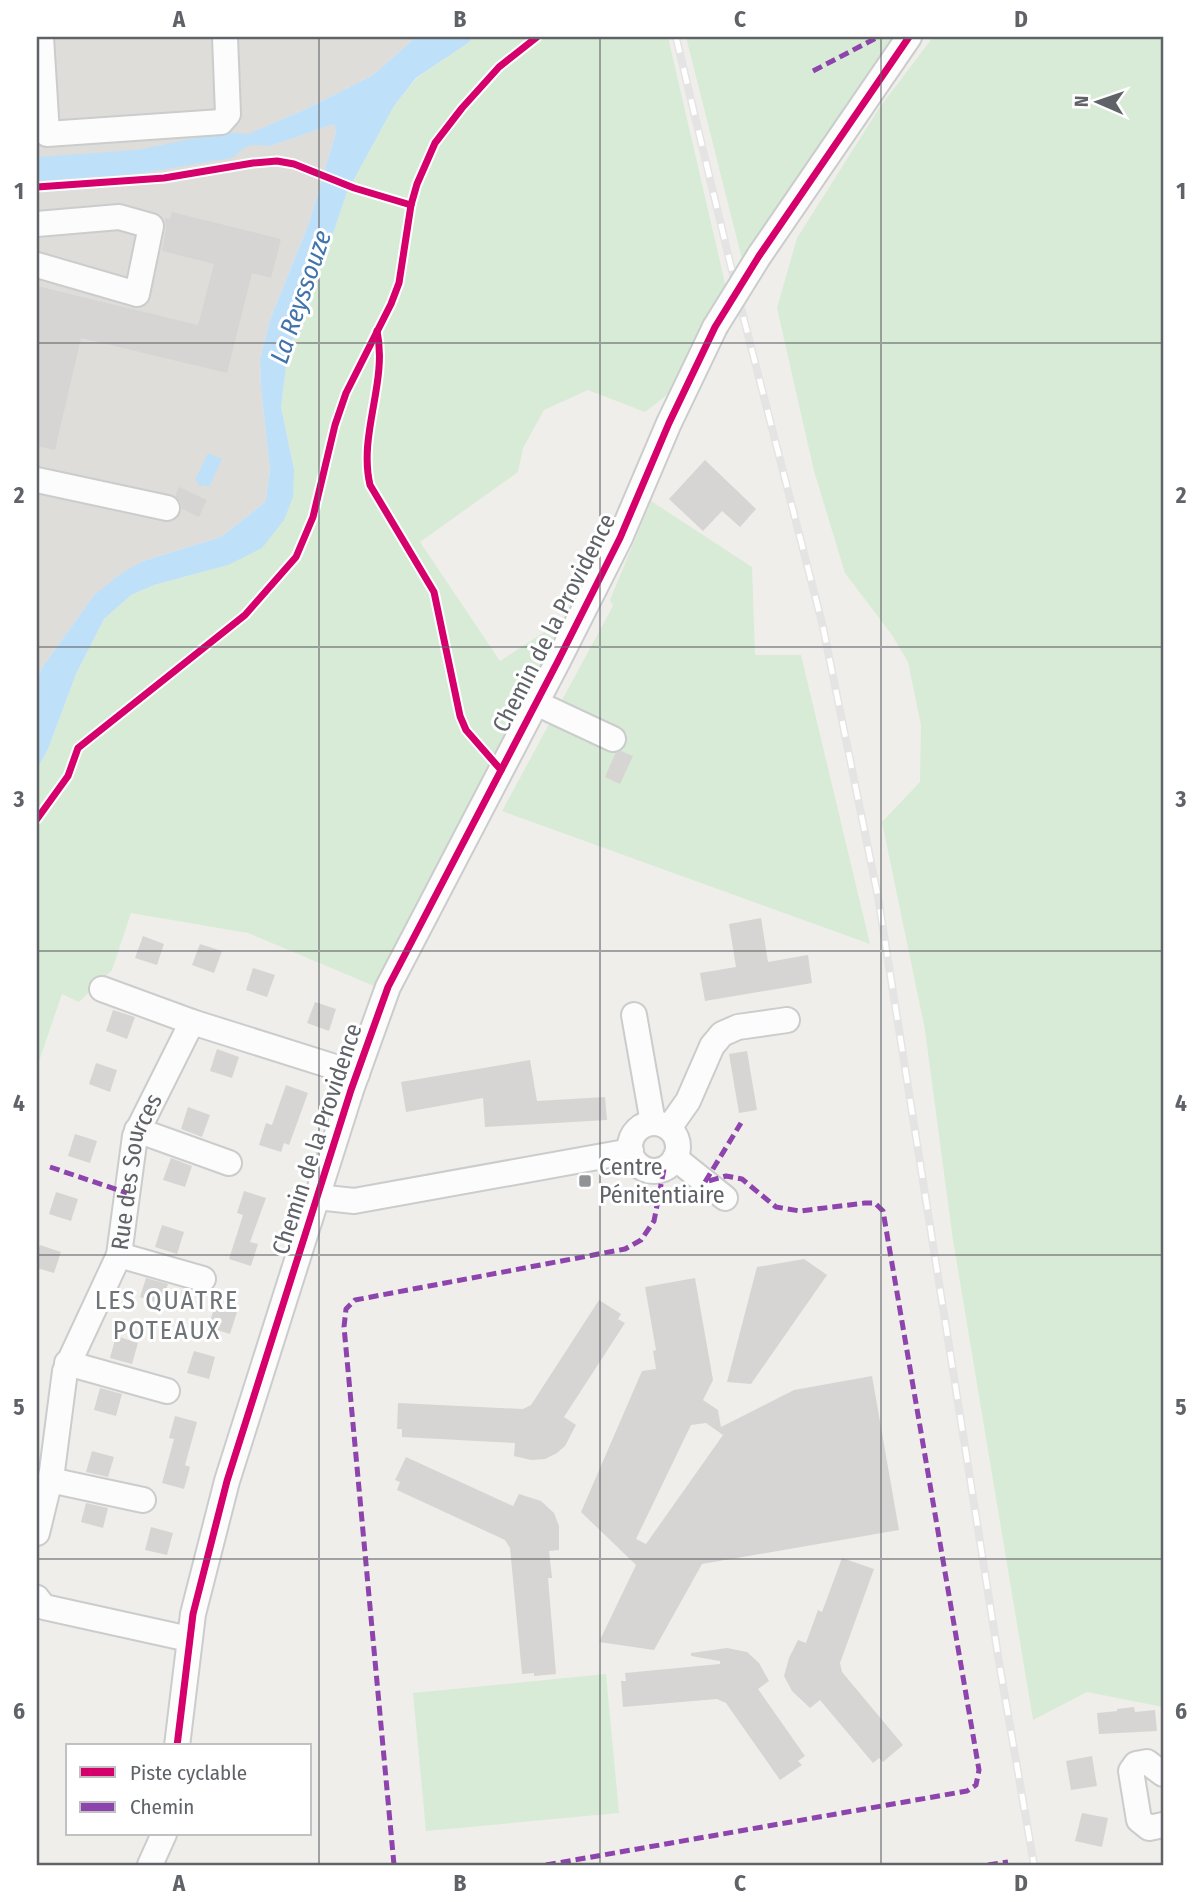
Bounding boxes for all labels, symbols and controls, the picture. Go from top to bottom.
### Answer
text: A [172,5,186,33]
text: B [454,5,467,33]
text: C [734,5,746,33]
text: D [1014,5,1028,33]
north arrow [1064,66,1134,136]
text: N [1070,95,1093,108]
text: 1 [14,177,24,205]
text: 1 [1176,177,1186,205]
water label: La Reyssouze [264,226,338,368]
text: 2 [13,481,25,509]
text: 2 [1175,481,1187,509]
street label: Chemin de la Providence [487,509,621,737]
text: 3 [13,785,25,813]
text: 3 [1175,785,1187,813]
street label: Chemin de la Providence [266,1020,368,1258]
text: 4 [13,1089,25,1117]
street label: Rue des Sources [106,1089,168,1252]
text: 4 [1175,1089,1187,1117]
place label: Centre Pénitentiaire [599,1153,725,1209]
marker: Centre Pénitentiaire [577,1173,593,1189]
district label: LES QUATRE POTEAUX [95,1285,239,1346]
text: 5 [13,1393,25,1421]
text: 5 [1175,1393,1187,1421]
text: 6 [13,1697,25,1725]
text: 6 [1175,1697,1187,1725]
legend [66,1744,312,1836]
text: Piste cyclable [130,1760,247,1786]
text: Chemin [130,1794,194,1820]
text: A [172,1869,186,1897]
text: B [454,1869,467,1897]
text: C [734,1869,746,1897]
text: D [1014,1869,1028,1897]

